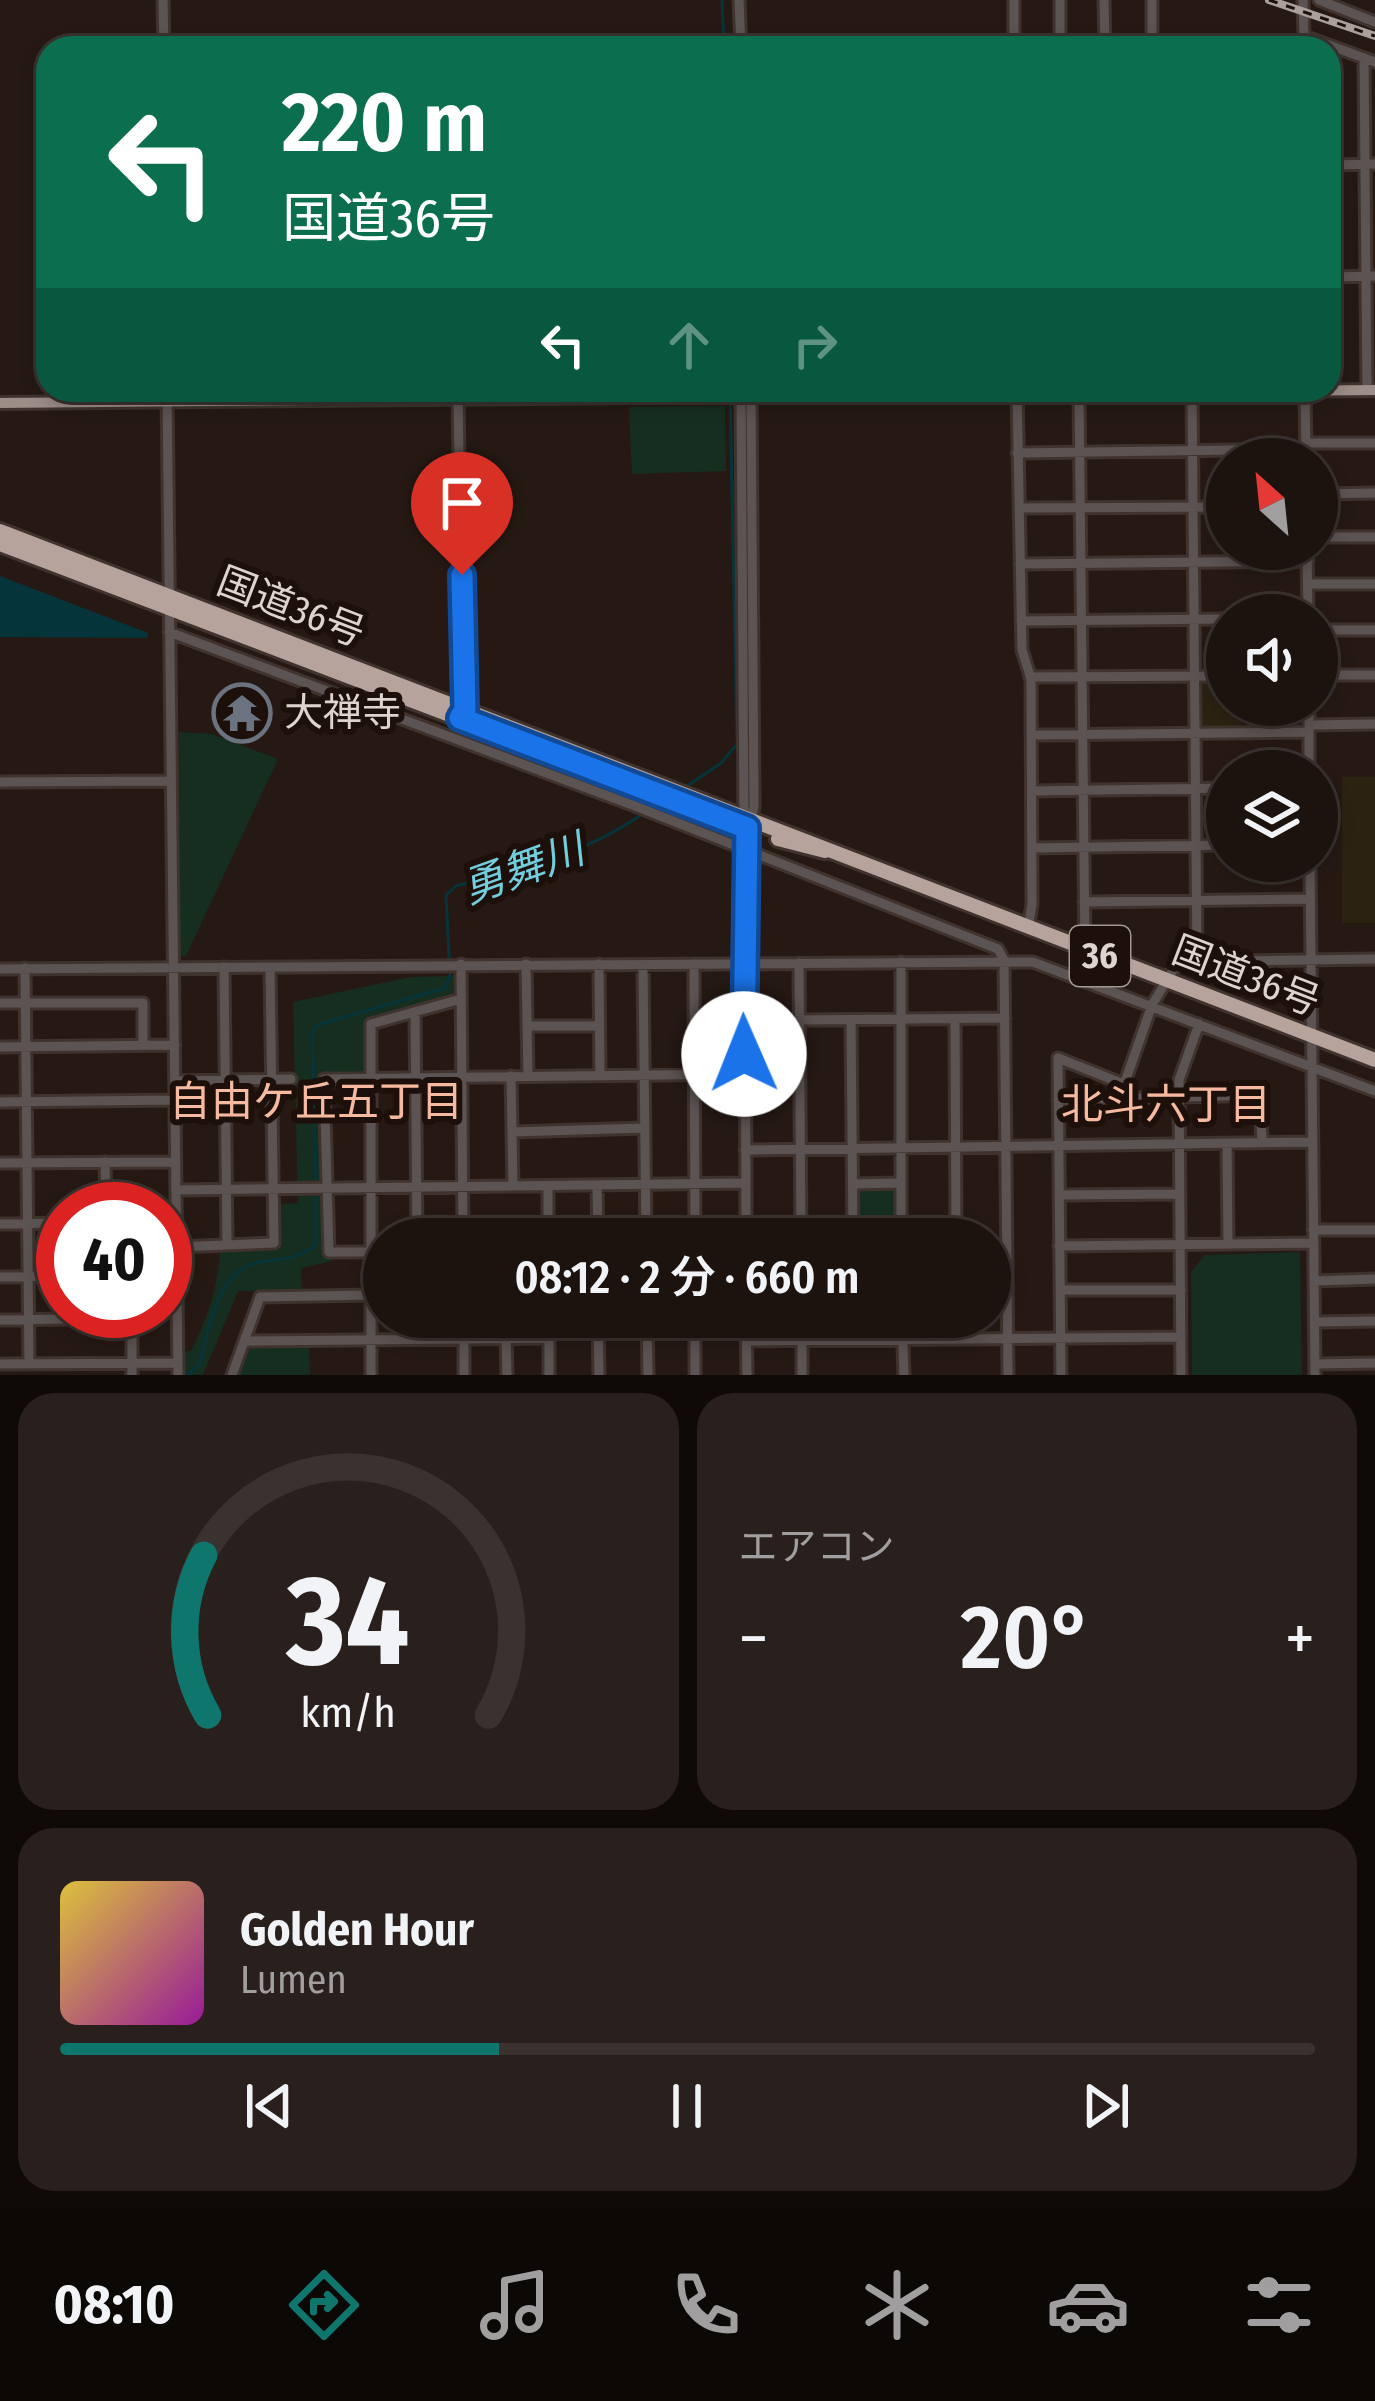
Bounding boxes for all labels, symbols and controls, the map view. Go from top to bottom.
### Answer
text: 220 m [282,72,487,173]
icon: left [84,84,240,240]
text: 国道36号 [282,187,495,251]
icon: left [530,312,596,378]
icon: ahead [656,312,722,378]
icon: right [782,312,848,378]
north arrow [1206,438,1338,570]
map controls [1206,438,1338,882]
pin [411,452,513,575]
icon: arrive [429,470,495,536]
street label: 国道36号 [211,558,371,656]
button: sound [1206,594,1338,726]
temple icon: 大禅寺 [211,682,273,744]
place label: 大禅寺 [284,690,401,736]
button: layers [1206,750,1338,882]
water label: 勇舞川 [455,823,595,914]
road number: 36 [1070,926,1130,986]
street label: 国道36号 [1166,927,1326,1025]
position arrow [681,991,807,1117]
district label: 自由ケ丘五丁目 [169,1077,463,1127]
district label: 北斗六丁目 [1061,1080,1271,1130]
speed limit sign: 40 [36,1182,192,1338]
text: 08:12 · 2 分 · 660 m [514,1251,860,1305]
text: エアコン [739,1524,895,1570]
text: 34 [286,1547,410,1697]
text: 20° [961,1584,1093,1692]
text: − [739,1599,768,1678]
text: + [1285,1599,1315,1678]
text: km/h [300,1686,396,1737]
text: Golden Hour [240,1903,474,1957]
text: Lumen [240,1957,347,2003]
icon: previous [236,2073,302,2139]
icon: pause [654,2073,720,2139]
icon: next [1073,2073,1139,2139]
icon: directions [282,2263,366,2347]
icon: music [473,2263,557,2347]
icon: phone [664,2263,748,2347]
icon: climate [855,2263,939,2347]
icon: car [1046,2263,1130,2347]
icon: filters [1237,2263,1321,2347]
text: 08:10 [54,2273,174,2337]

